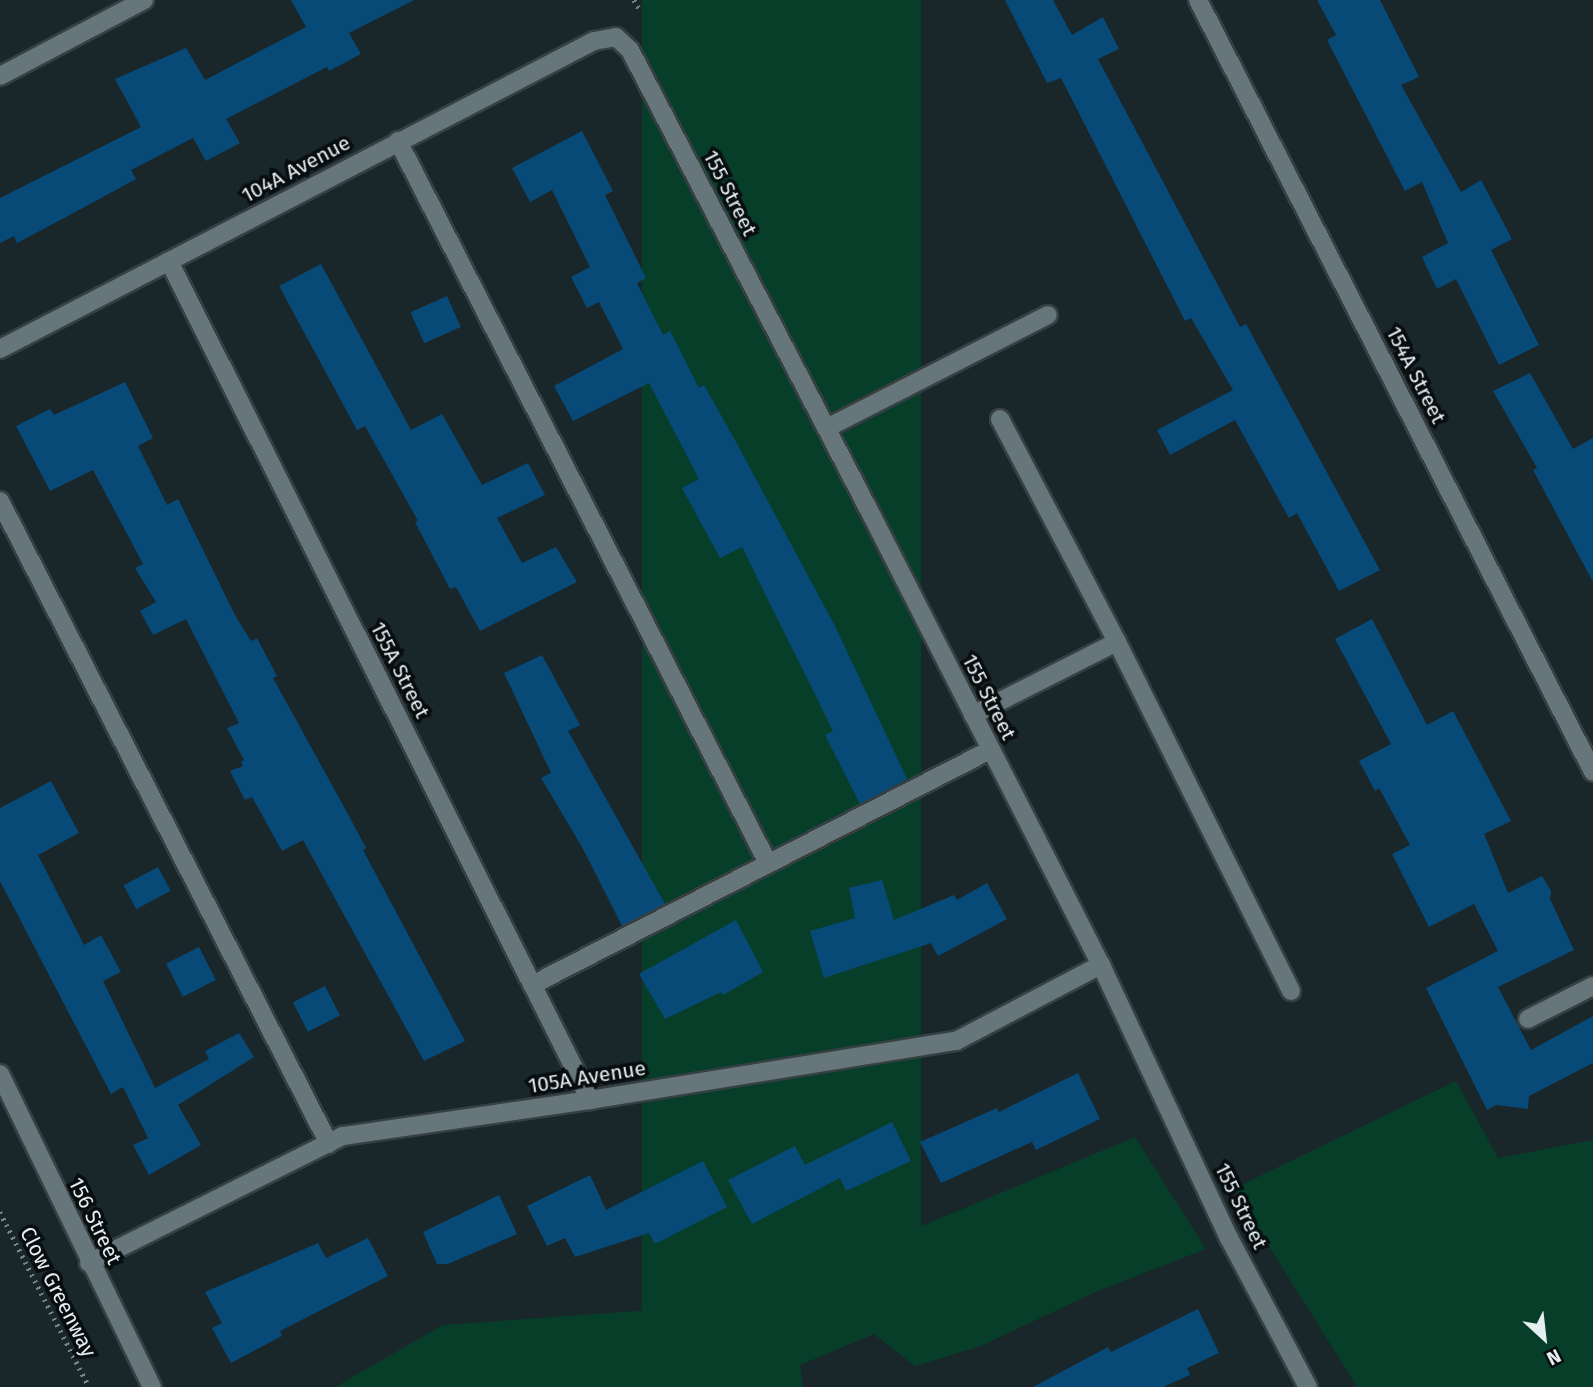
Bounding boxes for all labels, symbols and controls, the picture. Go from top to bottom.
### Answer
street label: 104A Avenue [237,130,355,208]
street label: 155 Street [698,146,762,240]
street label: 154A Street [1381,322,1451,428]
street label: 155A Street [365,618,435,722]
street label: 155 Street [957,650,1021,744]
street label: 105A Avenue [526,1055,648,1099]
street label: 155 Street [1209,1159,1273,1253]
street label: 156 Street [63,1174,127,1268]
street label: Clow Greenway [14,1223,102,1361]
north arrow [1509,1303,1579,1373]
text: N [1543,1344,1565,1370]

